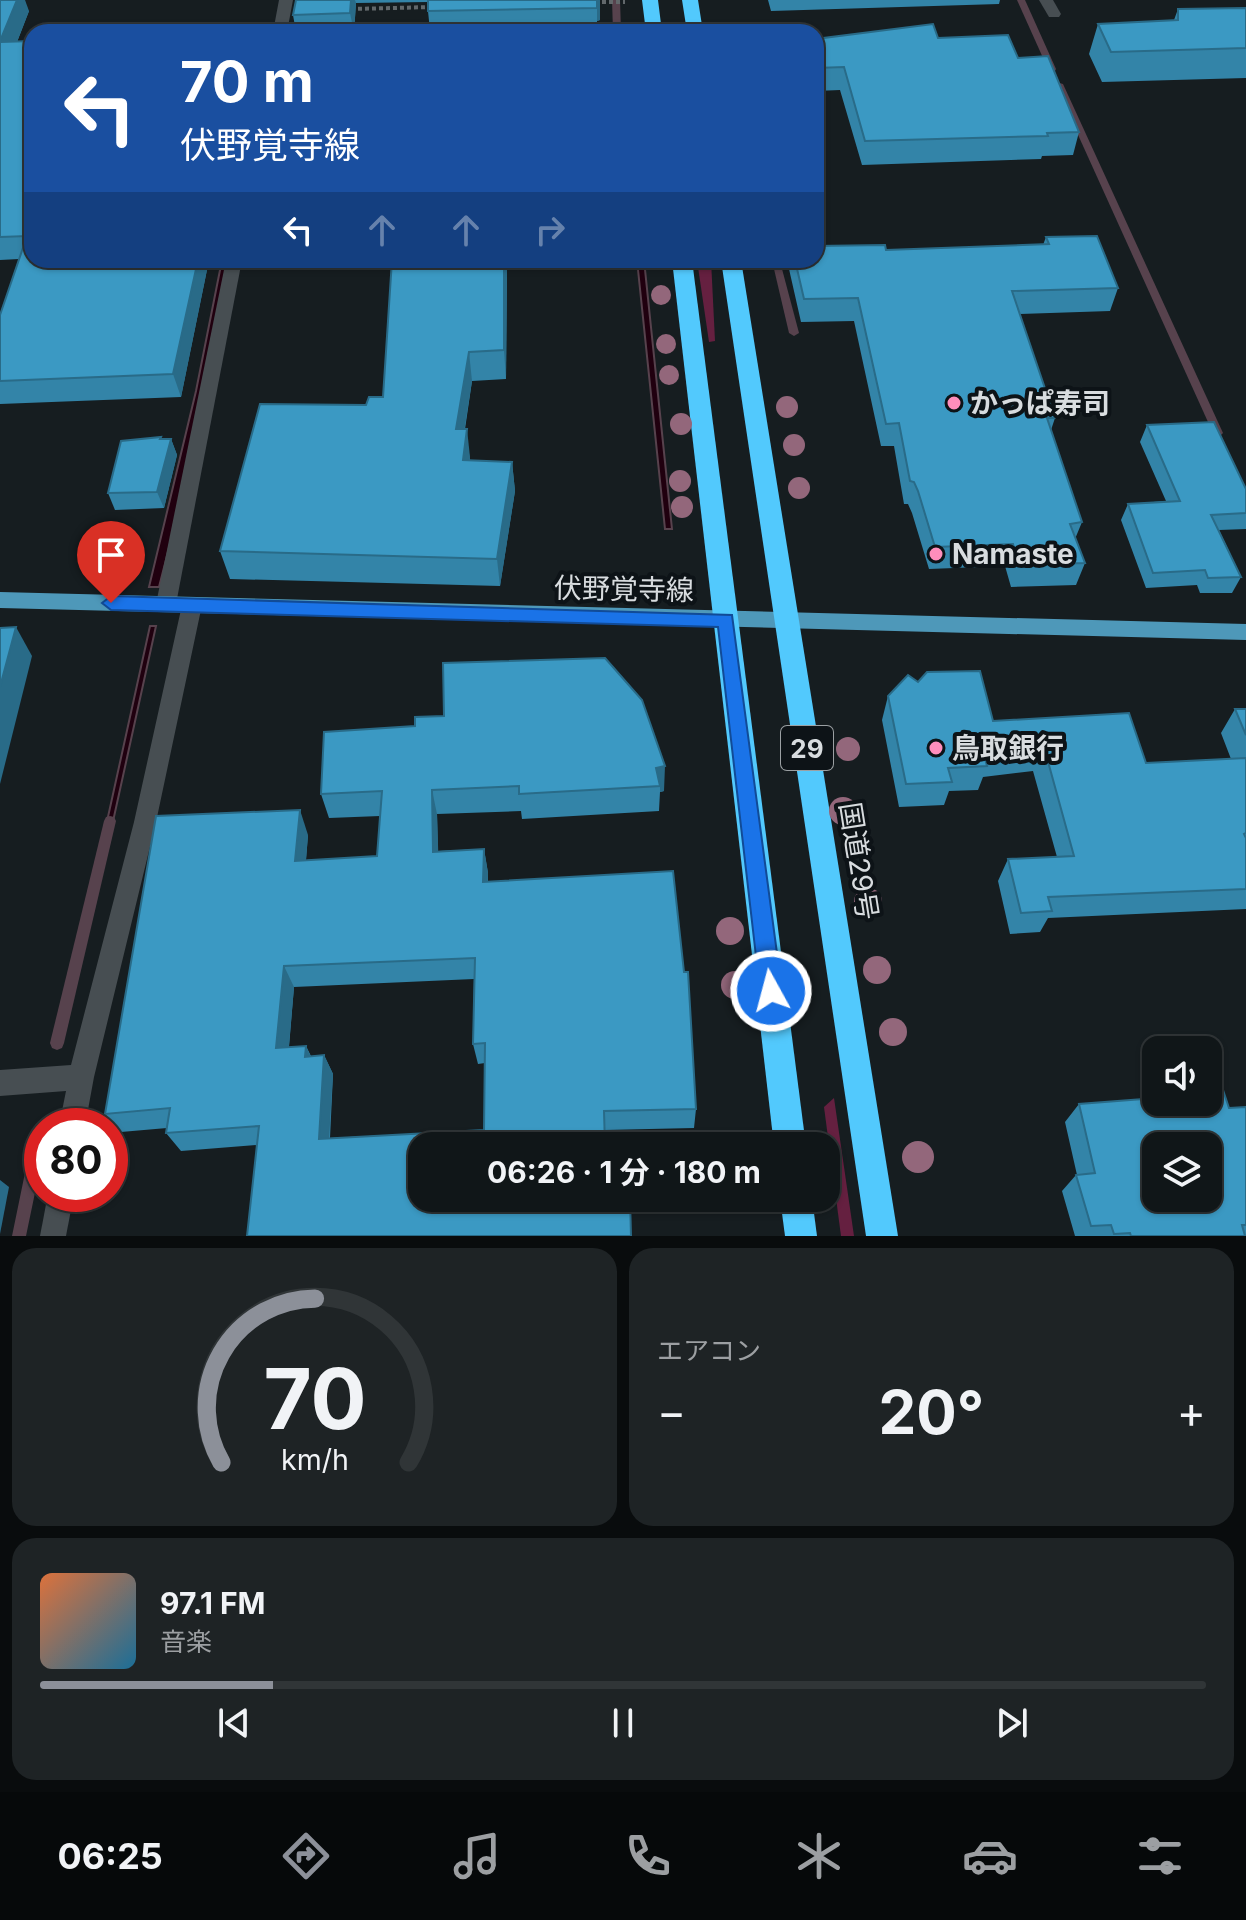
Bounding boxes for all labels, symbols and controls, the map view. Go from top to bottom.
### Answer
text: 70 m [180,48,314,116]
icon: left [48,56,152,160]
text: 伏野覚寺線 [180,123,360,167]
icon: left [276,208,320,252]
icon: ahead [360,208,404,252]
icon: ahead [444,208,488,252]
icon: right [528,208,572,252]
place label: かっぱ寿司 [970,386,1110,420]
marker: かっぱ寿司 [945,394,963,412]
pin [77,521,145,603]
icon: arrive [89,533,133,577]
place label: Namaste [952,537,1074,571]
marker: Namaste [927,545,945,563]
street label: 伏野覚寺線 [554,571,694,607]
road number: 29 [781,726,833,770]
place label: 鳥取銀行 [952,731,1064,765]
marker: 鳥取銀行 [927,739,945,757]
street label: 国道29号 [833,800,885,922]
position arrow [729,949,813,1033]
map controls [1142,1036,1222,1212]
button: sound [1142,1036,1222,1116]
speed limit sign: 80 [24,1108,128,1212]
button: layers [1142,1132,1222,1212]
text: 06:26 · 1 分 · 180 m [487,1154,761,1190]
text: エアコン [657,1335,761,1366]
text: 70 [263,1348,366,1449]
text: 20° [879,1376,984,1448]
text: − [657,1385,686,1439]
text: + [1177,1385,1206,1439]
text: km/h [281,1442,348,1477]
text: 97.1 FM [160,1585,266,1621]
text: 音楽 [160,1626,212,1657]
icon: previous [212,1701,256,1745]
icon: pause [601,1701,645,1745]
icon: next [990,1701,1034,1745]
icon: directions [278,1828,334,1884]
icon: music [449,1828,505,1884]
icon: phone [620,1828,676,1884]
icon: climate [791,1828,847,1884]
icon: car [962,1828,1018,1884]
icon: filters [1132,1828,1188,1884]
text: 06:25 [57,1834,163,1878]

